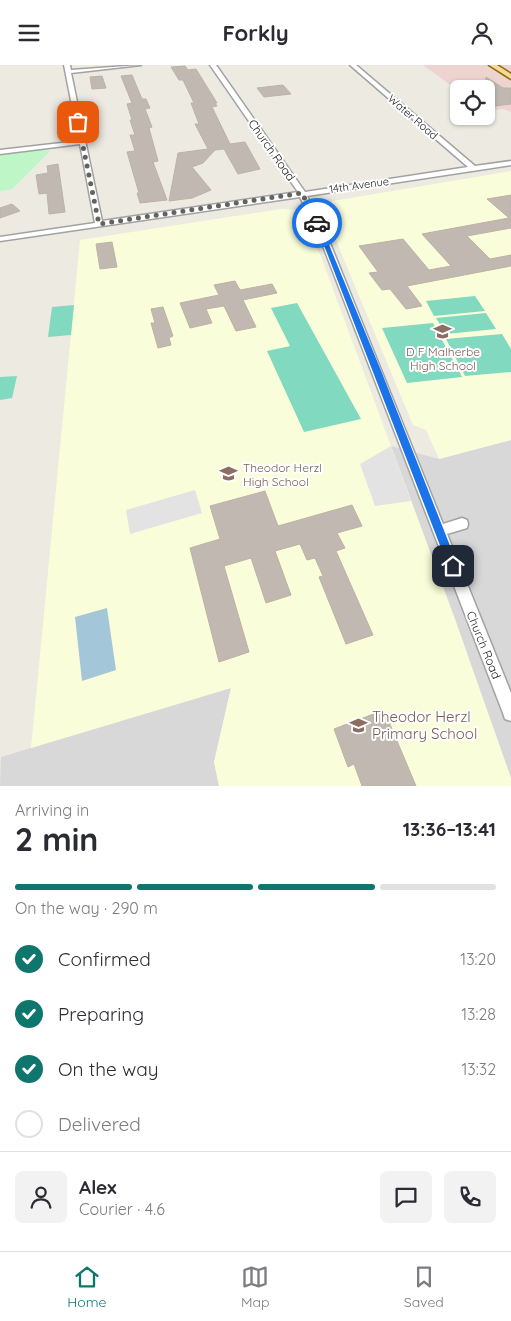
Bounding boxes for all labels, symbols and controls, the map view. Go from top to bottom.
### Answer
icon: menu [15,19,43,47]
text: Forkly [222,19,289,47]
icon: person [468,19,496,47]
map controls [450,80,495,125]
button: locate [450,80,495,125]
street label: Water Road [385,92,441,142]
pin [57,101,99,143]
icon: bag [64,108,92,136]
street label: Church Road [245,116,299,184]
street label: 14th Avenue [328,174,390,196]
courier [292,198,342,248]
icon: car [303,209,331,237]
school or university icon: D F Malherbe High School [433,322,453,342]
place label: D F Malherbe High School [406,344,480,373]
place label: Theodor Herzl High School [243,460,322,489]
school or university icon: Theodor Herzl High School [219,464,239,484]
pin [432,545,474,587]
icon: home [439,552,467,580]
street label: Church Road [464,609,504,681]
place label: Theodor Herzl Primary School [372,707,477,743]
school or university icon: Theodor Herzl Primary School [348,715,368,735]
text: Arriving in [15,800,89,820]
text: 13:36–13:41 [403,817,496,841]
text: 2 min [15,819,98,859]
text: On the way · 290 m [15,898,158,918]
icon: check [15,945,43,973]
text: Confirmed [58,947,151,971]
text: 13:20 [460,949,496,969]
icon: check [15,1000,43,1028]
text: Preparing [58,1002,144,1026]
text: 13:28 [461,1004,496,1024]
icon: check [15,1055,43,1083]
text: On the way [58,1057,159,1081]
text: 13:32 [461,1059,496,1079]
text: Delivered [58,1112,141,1136]
button: person [15,1171,67,1223]
button: chat [380,1171,432,1223]
button: phone [444,1171,496,1223]
text: Alex [79,1175,117,1199]
text: Courier · 4.6 [79,1199,165,1219]
tab: Home [67,1263,106,1311]
tab: Map [241,1263,269,1311]
tab: Saved [404,1263,444,1311]

